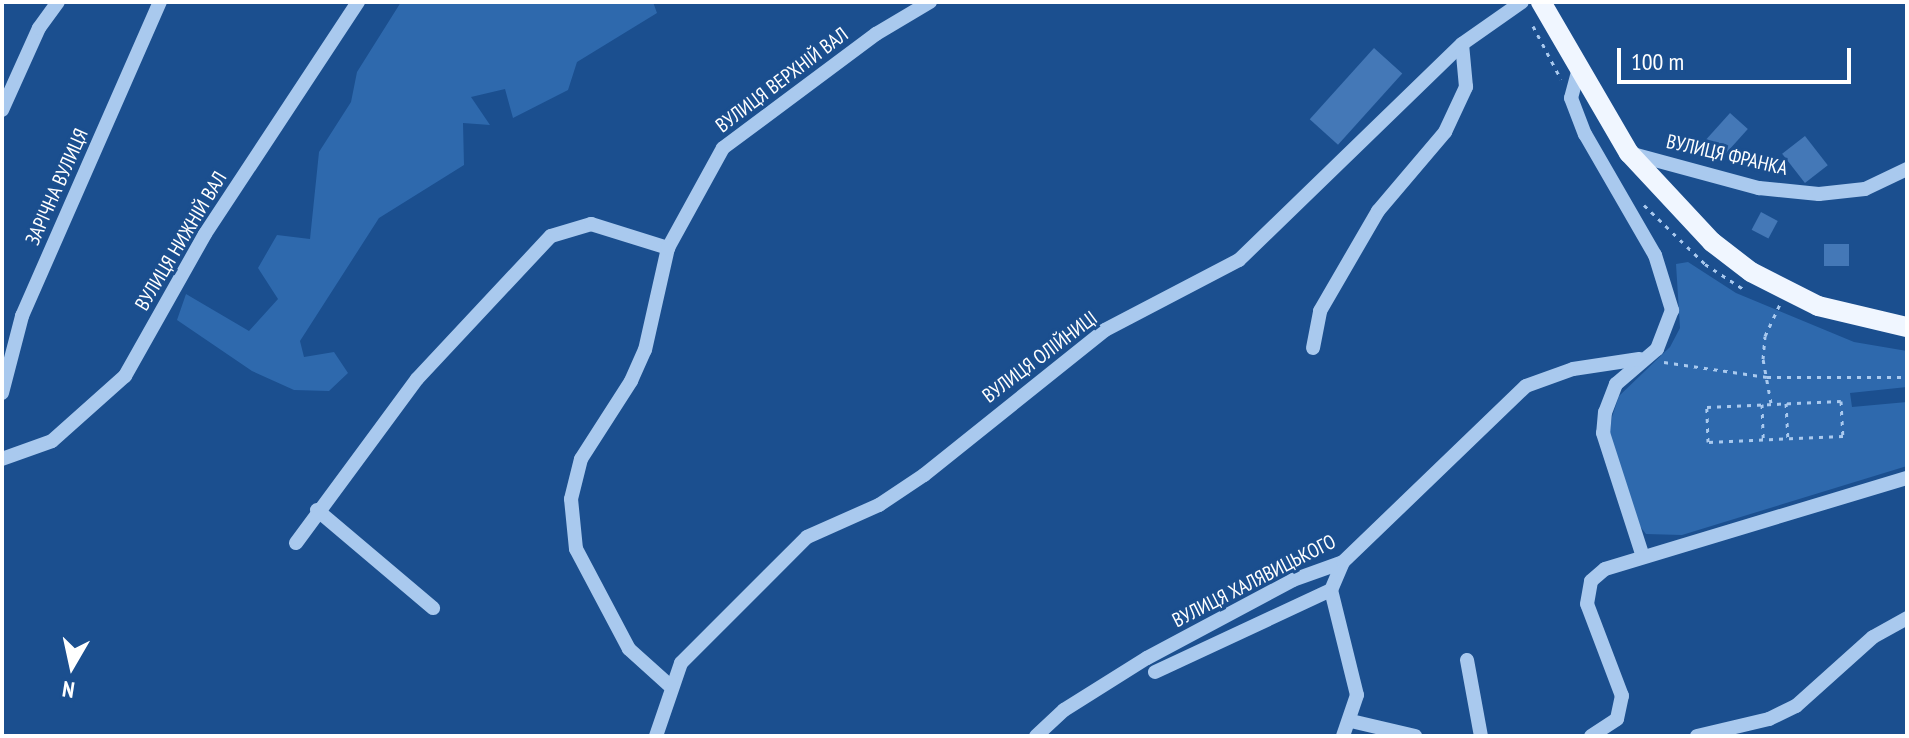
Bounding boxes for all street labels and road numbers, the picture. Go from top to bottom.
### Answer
street label: ВУЛИЦЯ ВЕРХНІЙ ВАЛ [711,22,853,138]
street label: ЗАРІЧНА ВУЛИЦЯ [21,125,93,249]
street label: ВУЛИЦЯ ФРАНКА [1664,129,1790,181]
street label: ВУЛИЦЯ НИЖНІЙ ВАЛ [130,167,232,315]
street label: ВУЛИЦЯ ОЛІЙНИЦІ [978,306,1102,408]
street label: ВУЛИЦЯ ХАЛЯВИЦЬКОГО [1168,529,1340,633]

